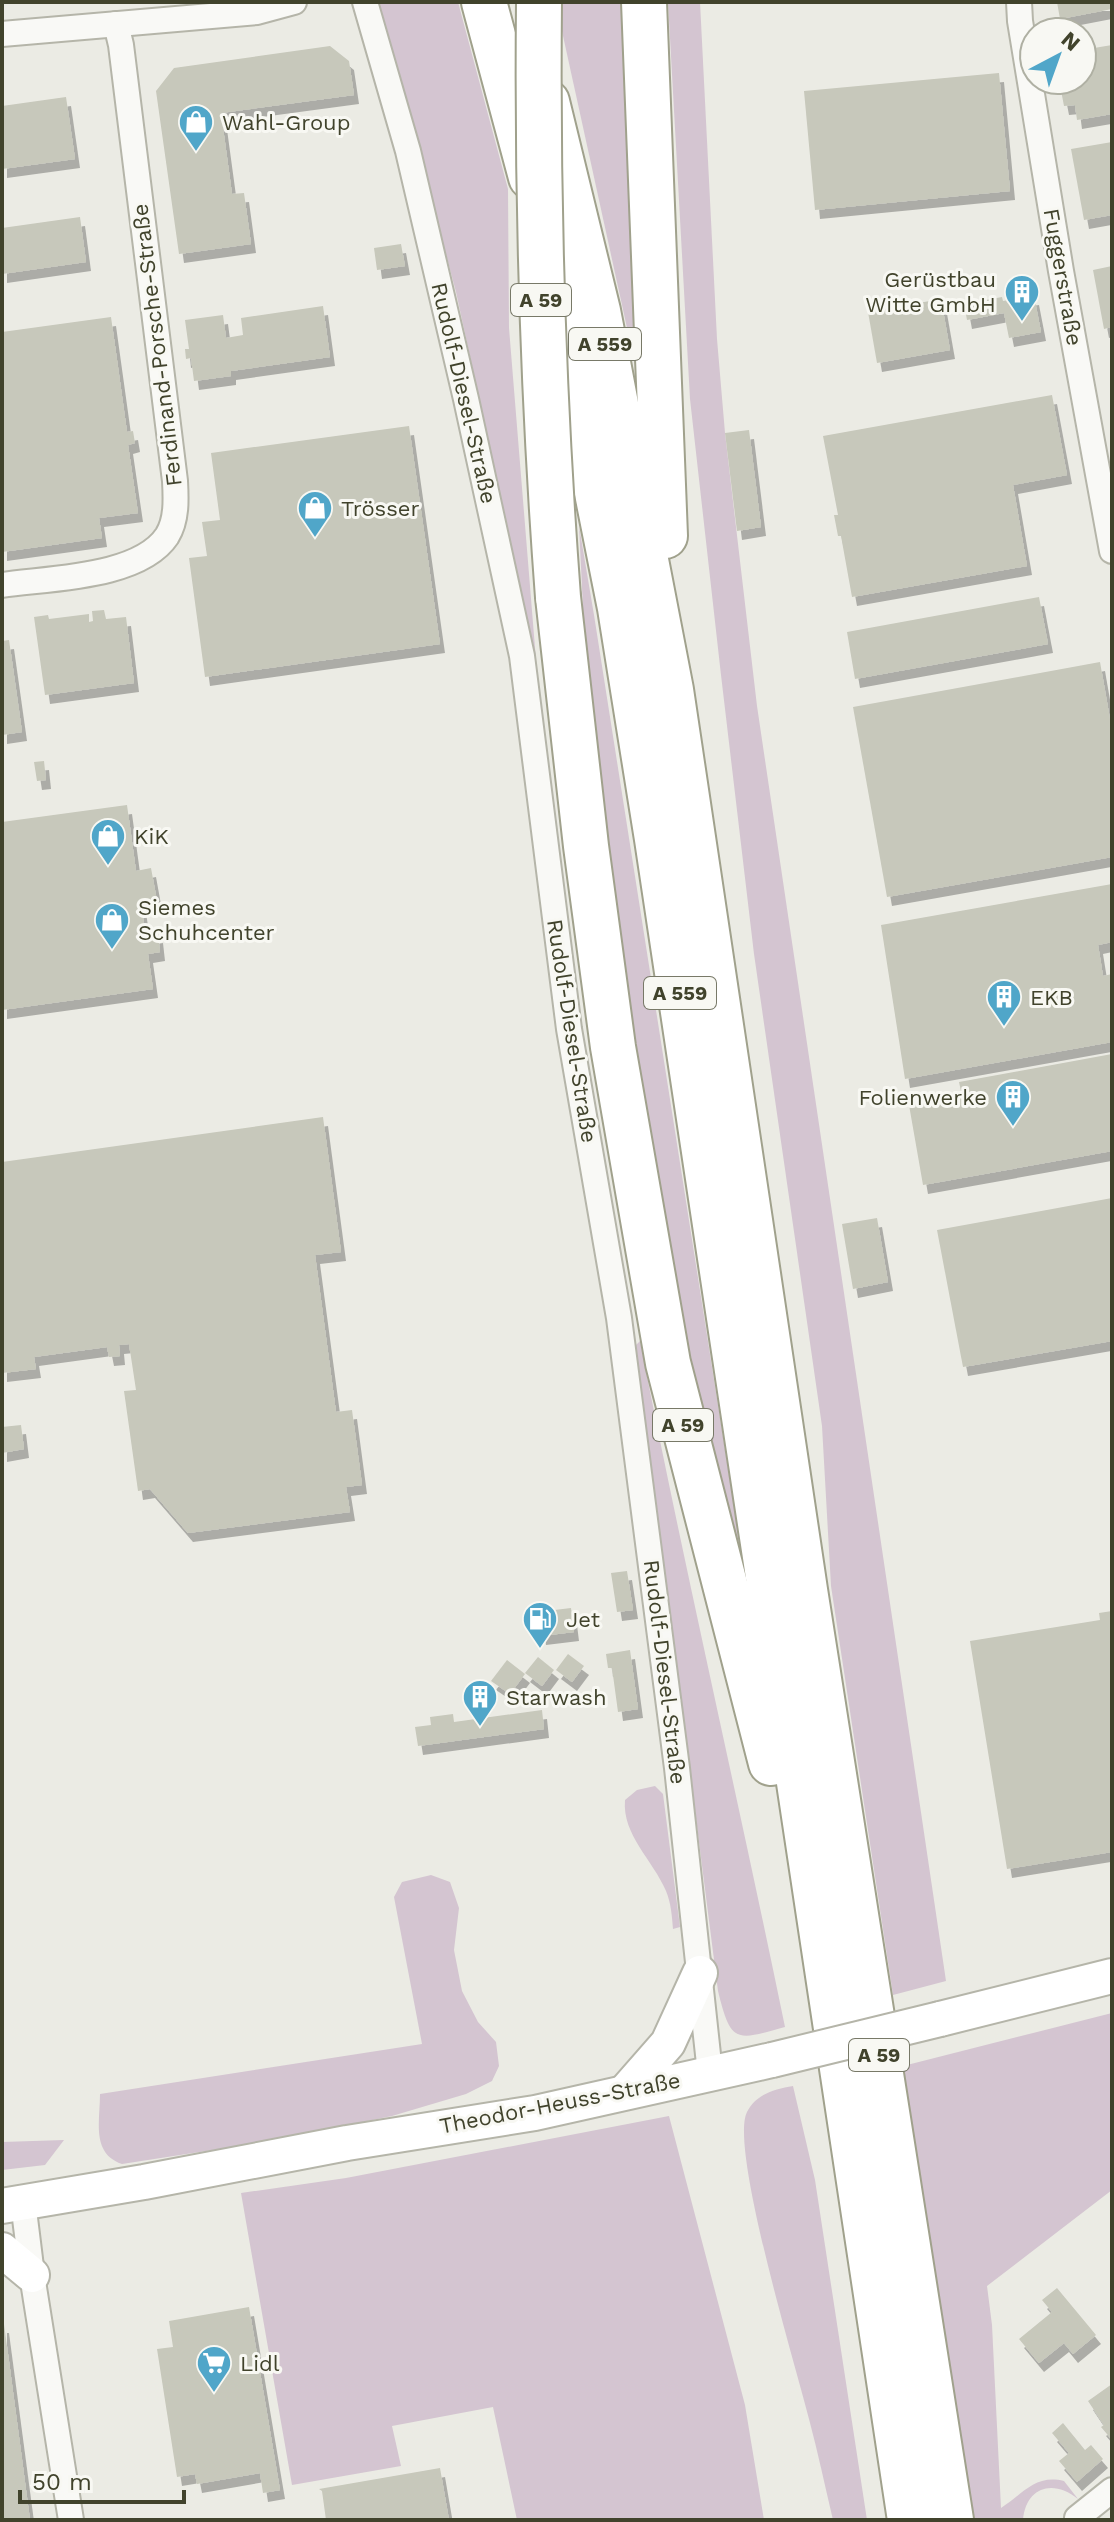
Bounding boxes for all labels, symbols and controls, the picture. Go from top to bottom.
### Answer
north arrow [1018,16,1098,96]
text: N [1056,26,1085,56]
shop icon: Wahl-Group [177,103,215,153]
place label: Wahl-Group [222,110,350,135]
street label: Ferdinand-Porsche-Straße [127,202,187,488]
street label: Fuggerstraße [1039,206,1087,348]
place label: Gerüstbau Witte GmbH [865,267,996,317]
building icon: Gerüstbau Witte GmbH [1003,273,1041,323]
street label: Rudolf-Diesel-Straße [426,280,502,506]
road number: A 59 [511,284,571,316]
road number: A 559 [569,328,641,360]
shop icon: Trösser [296,489,334,539]
place label: Trösser [341,496,419,521]
shop icon: KiK [89,817,127,867]
place label: KiK [134,824,169,849]
place label: Siemes Schuhcenter [138,895,275,945]
shop icon: Siemes Schuhcenter [93,901,131,951]
street label: Rudolf-Diesel-Straße [542,917,602,1145]
road number: A 559 [644,977,716,1009]
building icon: EKB [985,978,1023,1028]
place label: EKB [1030,985,1073,1010]
building icon: Folienwerke [994,1078,1032,1128]
place label: Folienwerke [858,1085,987,1110]
road number: A 59 [653,1409,713,1441]
street label: Rudolf-Diesel-Straße [639,1558,691,1786]
fuel station icon: Jet [521,1600,559,1650]
place label: Jet [566,1607,600,1632]
building icon: Starwash [461,1678,499,1728]
place label: Starwash [506,1685,607,1710]
road number: A 59 [849,2039,909,2071]
street label: Theodor-Heuss-Straße [437,2067,683,2139]
supermarket icon: Lidl [195,2344,233,2394]
place label: Lidl [240,2351,280,2376]
scale bar [20,2454,184,2504]
text: 50 m [32,2468,92,2496]

